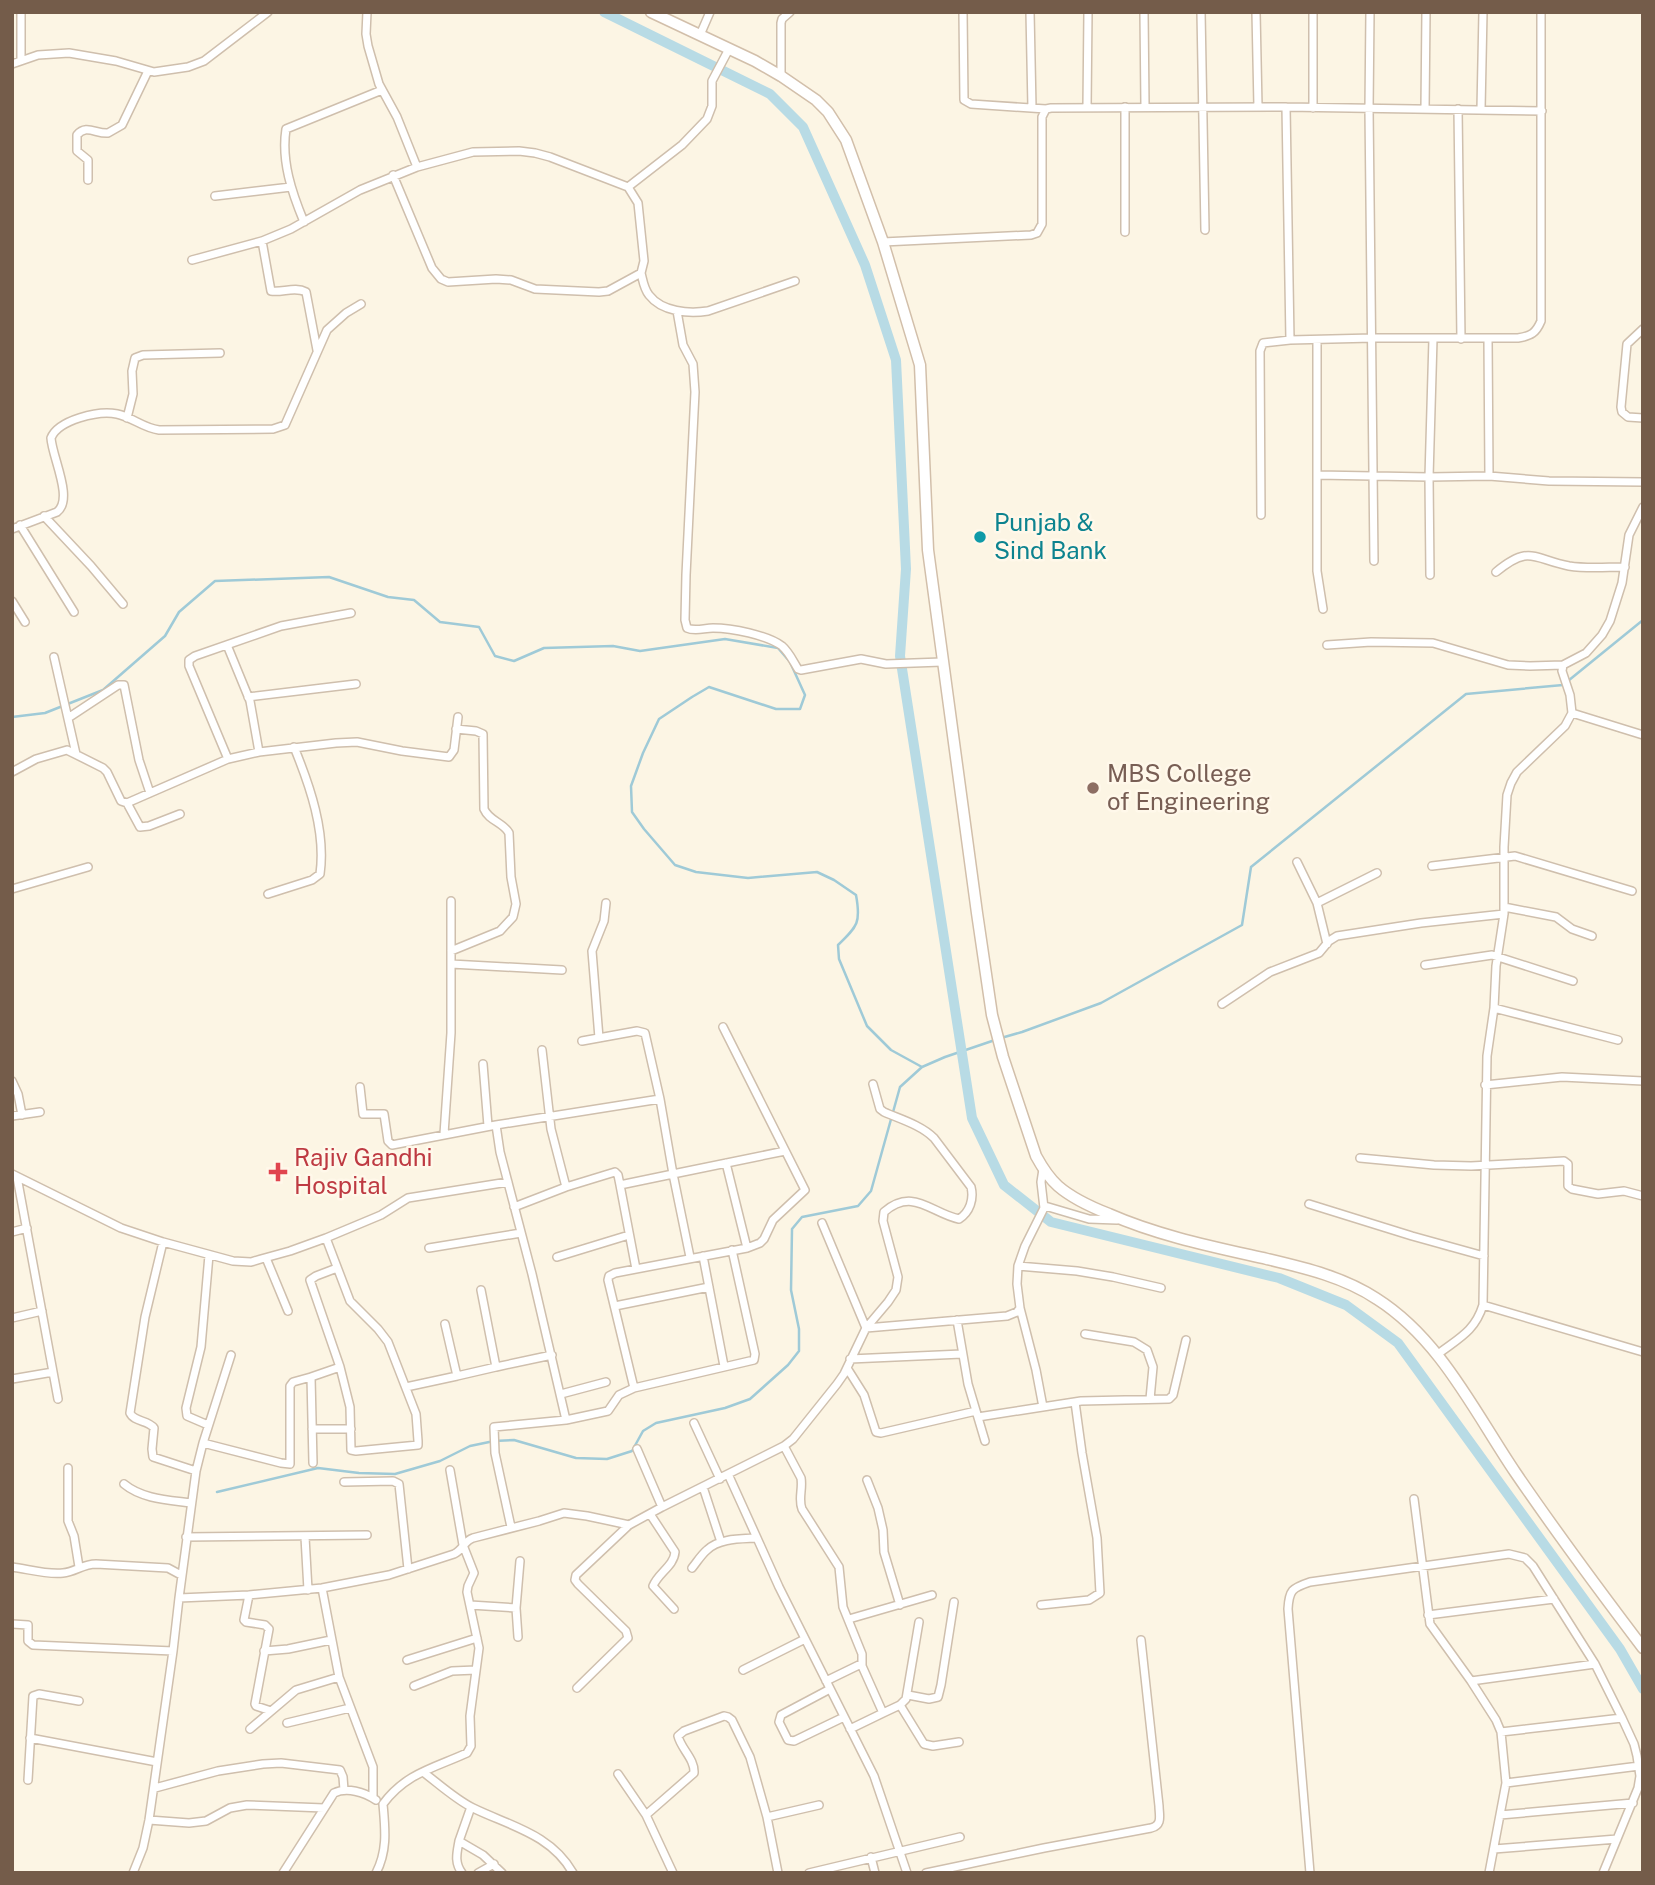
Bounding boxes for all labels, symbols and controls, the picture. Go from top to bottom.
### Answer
place label: Punjab & Sind Bank [994,508,1107,564]
marker: Punjab & Sind Bank [972,529,988,545]
place label: MBS College of Engineering [1107,759,1270,815]
marker: MBS College of Engineering [1085,780,1101,796]
place label: Rajiv Gandhi Hospital [294,1143,433,1199]
marker: Rajiv Gandhi Hospital [268,1162,288,1182]

